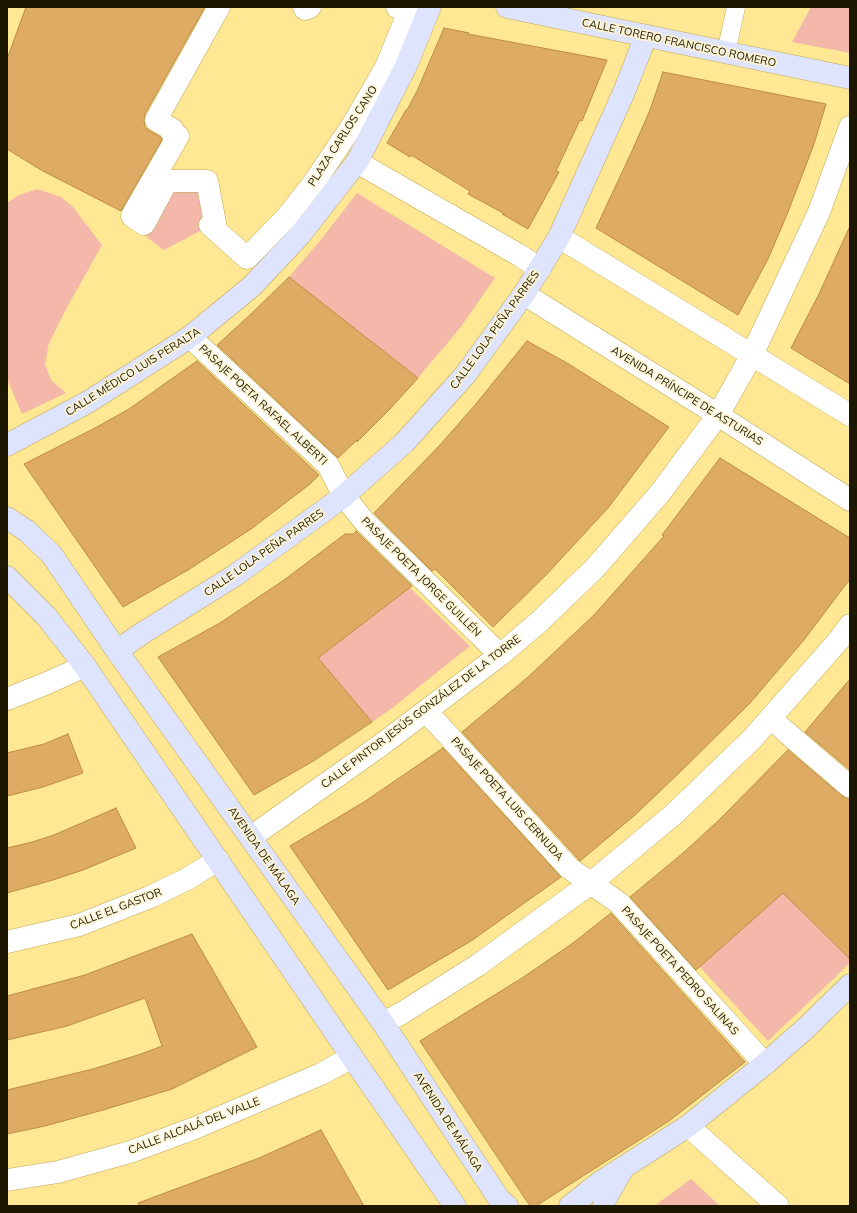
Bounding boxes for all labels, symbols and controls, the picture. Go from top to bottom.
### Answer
street label: CALLE TORERO FRANCISCO ROMERO [581,16,777,70]
street label: PLAZA CARLOS CANO [306,83,380,189]
street label: CALLE LOLA PEÑA PARRES [448,268,542,392]
street label: CALLE MÉDICO LUIS PERALTA [63,325,203,419]
street label: PASAJE POETA RAFAEL ALBERTI [196,342,330,468]
street label: AVENIDA PRÍNCIPE DE ASTURIAS [609,344,765,448]
street label: CALLE LOLA PEÑA PARRES [202,507,326,599]
street label: PASAJE POETA JORGE GUILLÉN [358,514,484,640]
street label: CALLE PINTOR JESÚS GONZÁLEZ DE LA TORRE [319,633,523,791]
street label: PASAJE POETA LUIS CERNUDA [448,735,566,863]
street label: AVENIDA DE MÁLAGA [225,804,303,908]
street label: CALLE EL GASTOR [68,885,164,933]
street label: PASAJE POETA PEDRO SALINAS [619,904,741,1038]
street label: AVENIDA DE MÁLAGA [411,1069,485,1175]
street label: CALLE ALCALÁ DEL VALLE [126,1095,262,1157]

